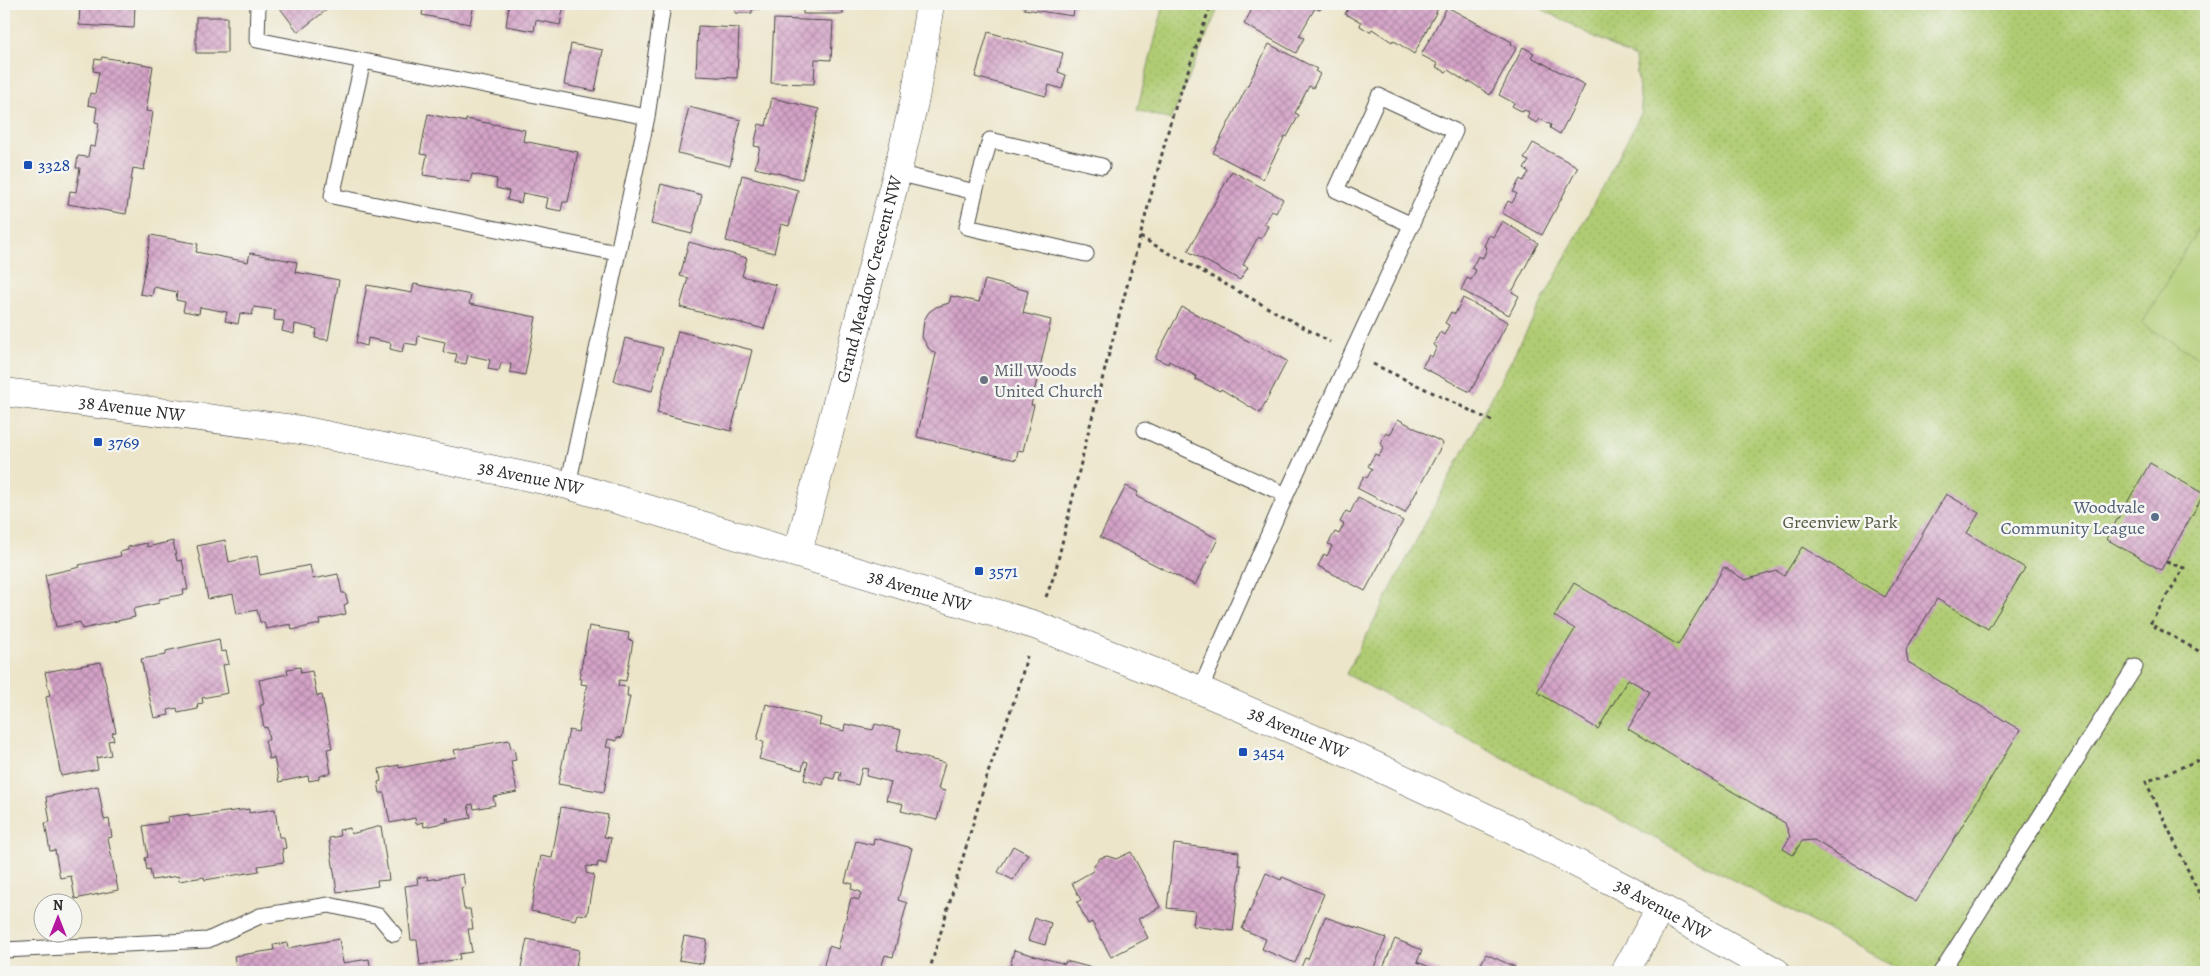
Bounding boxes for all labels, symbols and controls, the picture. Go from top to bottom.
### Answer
place label: 3328 [38,153,70,177]
marker: 3328 [22,159,34,171]
street label: Grand Meadow Crescent NW [831,173,908,385]
place label: Mill Woods United Church [994,358,1103,403]
marker: Mill Woods United Church [978,374,990,386]
street label: 38 Avenue NW [77,390,187,427]
place label: 3769 [108,430,140,454]
marker: 3769 [92,436,104,448]
street label: 38 Avenue NW [476,455,586,501]
place label: Woodvale Community League [2001,495,2145,540]
park label: Greenview Park [1782,510,1898,534]
marker: Woodvale Community League [2149,511,2161,523]
place label: 3571 [989,559,1018,583]
street label: 38 Avenue NW [865,564,974,617]
marker: 3571 [973,565,985,577]
street label: 38 Avenue NW [1245,700,1352,764]
place label: 3454 [1253,740,1285,764]
marker: 3454 [1237,746,1249,758]
street label: 38 Avenue NW [1610,873,1715,945]
north arrow [32,894,82,944]
text: N [53,896,63,915]

